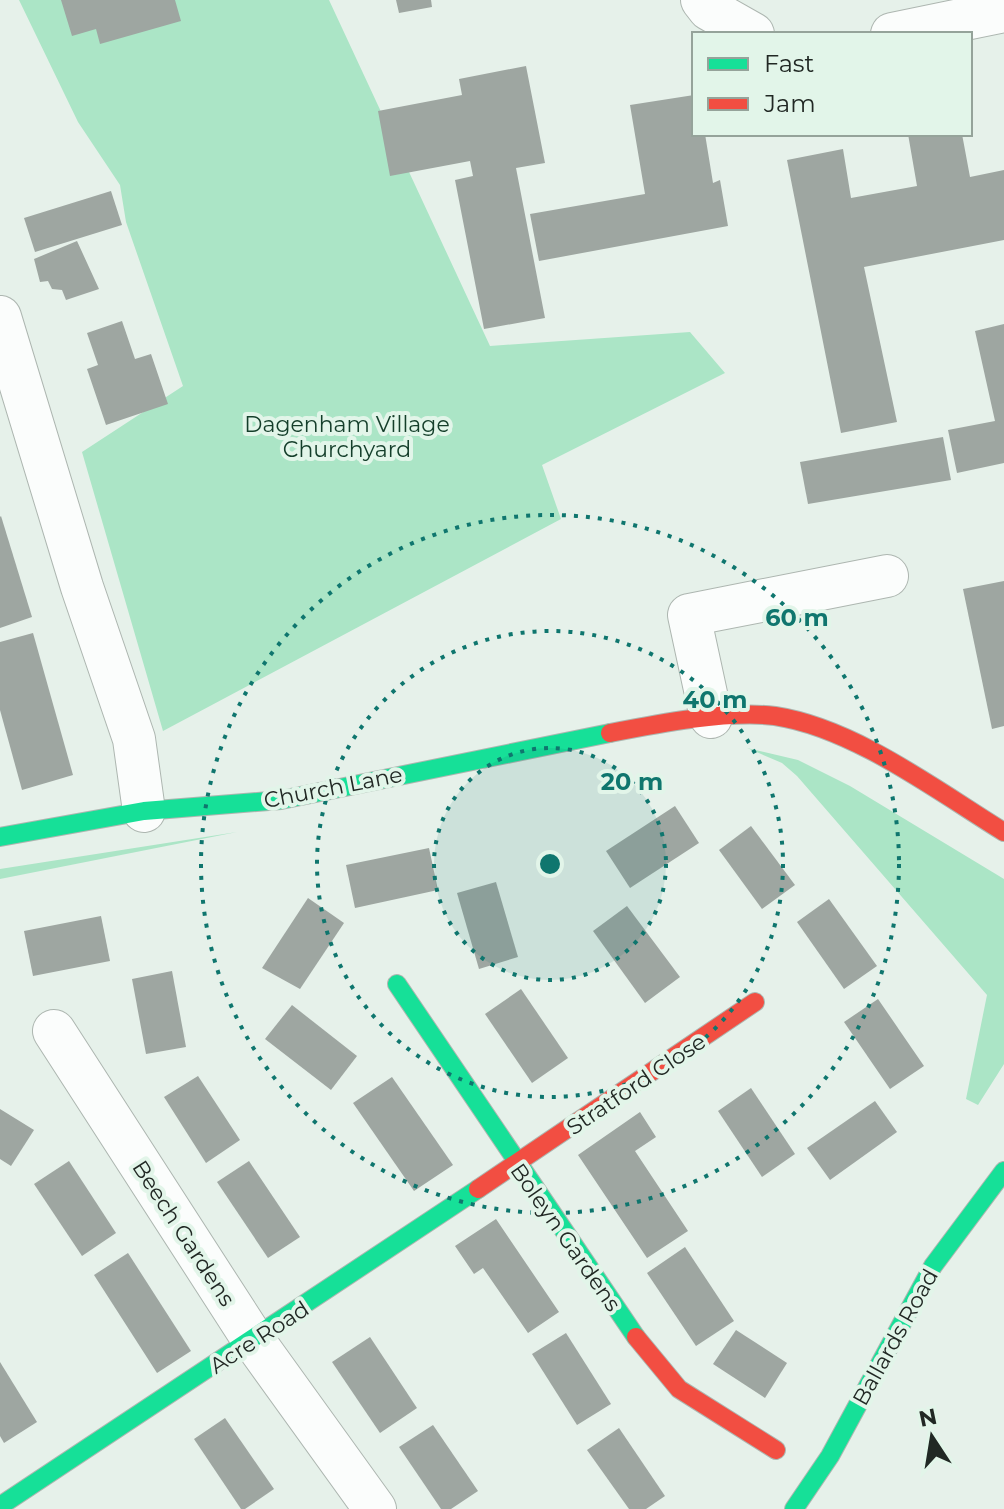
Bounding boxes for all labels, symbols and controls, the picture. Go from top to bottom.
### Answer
legend [692,32,972,136]
text: Fast [764,49,815,78]
text: Jam [763,89,816,118]
park label: Dagenham Village Churchyard [244,411,450,463]
text: 60 m [765,603,829,632]
text: 40 m [683,685,747,714]
street label: Church Lane [261,761,405,814]
text: 20 m [601,767,663,796]
centre of rings [536,850,564,878]
street label: Stratford Close [562,1028,711,1141]
street label: Beech Gardens [126,1155,241,1311]
street label: Boleyn Gardens [505,1158,627,1317]
street label: Ballards Road [847,1264,944,1410]
street label: Acre Road [204,1295,314,1380]
north arrow [892,1397,972,1477]
text: N [916,1403,939,1433]

